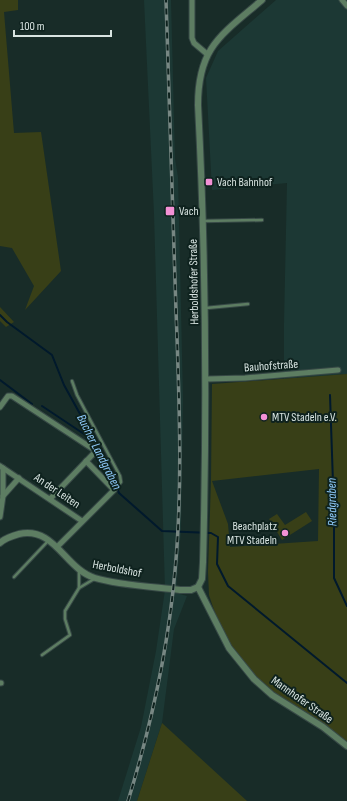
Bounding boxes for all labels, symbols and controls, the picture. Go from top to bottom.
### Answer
scale bar [14,12,111,38]
text: 100 m [20,19,45,34]
place label: Vach Bahnhof [217,175,273,190]
marker: Vach Bahnhof [204,177,214,187]
place label: Vach [179,204,199,219]
marker: Vach [164,205,176,217]
street label: Herboldshofer Straße [186,239,202,325]
street label: Bauhofstraße [243,357,299,375]
place label: MTV Stadeln e.V. [272,410,337,425]
water label: Bucher Landgraben [73,412,125,493]
marker: MTV Stadeln e.V. [259,412,269,422]
street label: An der Leiten [30,470,83,512]
water label: Riedgraben [324,477,340,526]
place label: Beachplatz MTV Stadeln [227,519,278,548]
marker: Beachplatz MTV Stadeln [280,528,290,538]
street label: Herboldshof [91,557,143,581]
street label: Mannhofer Straße [268,673,336,727]

